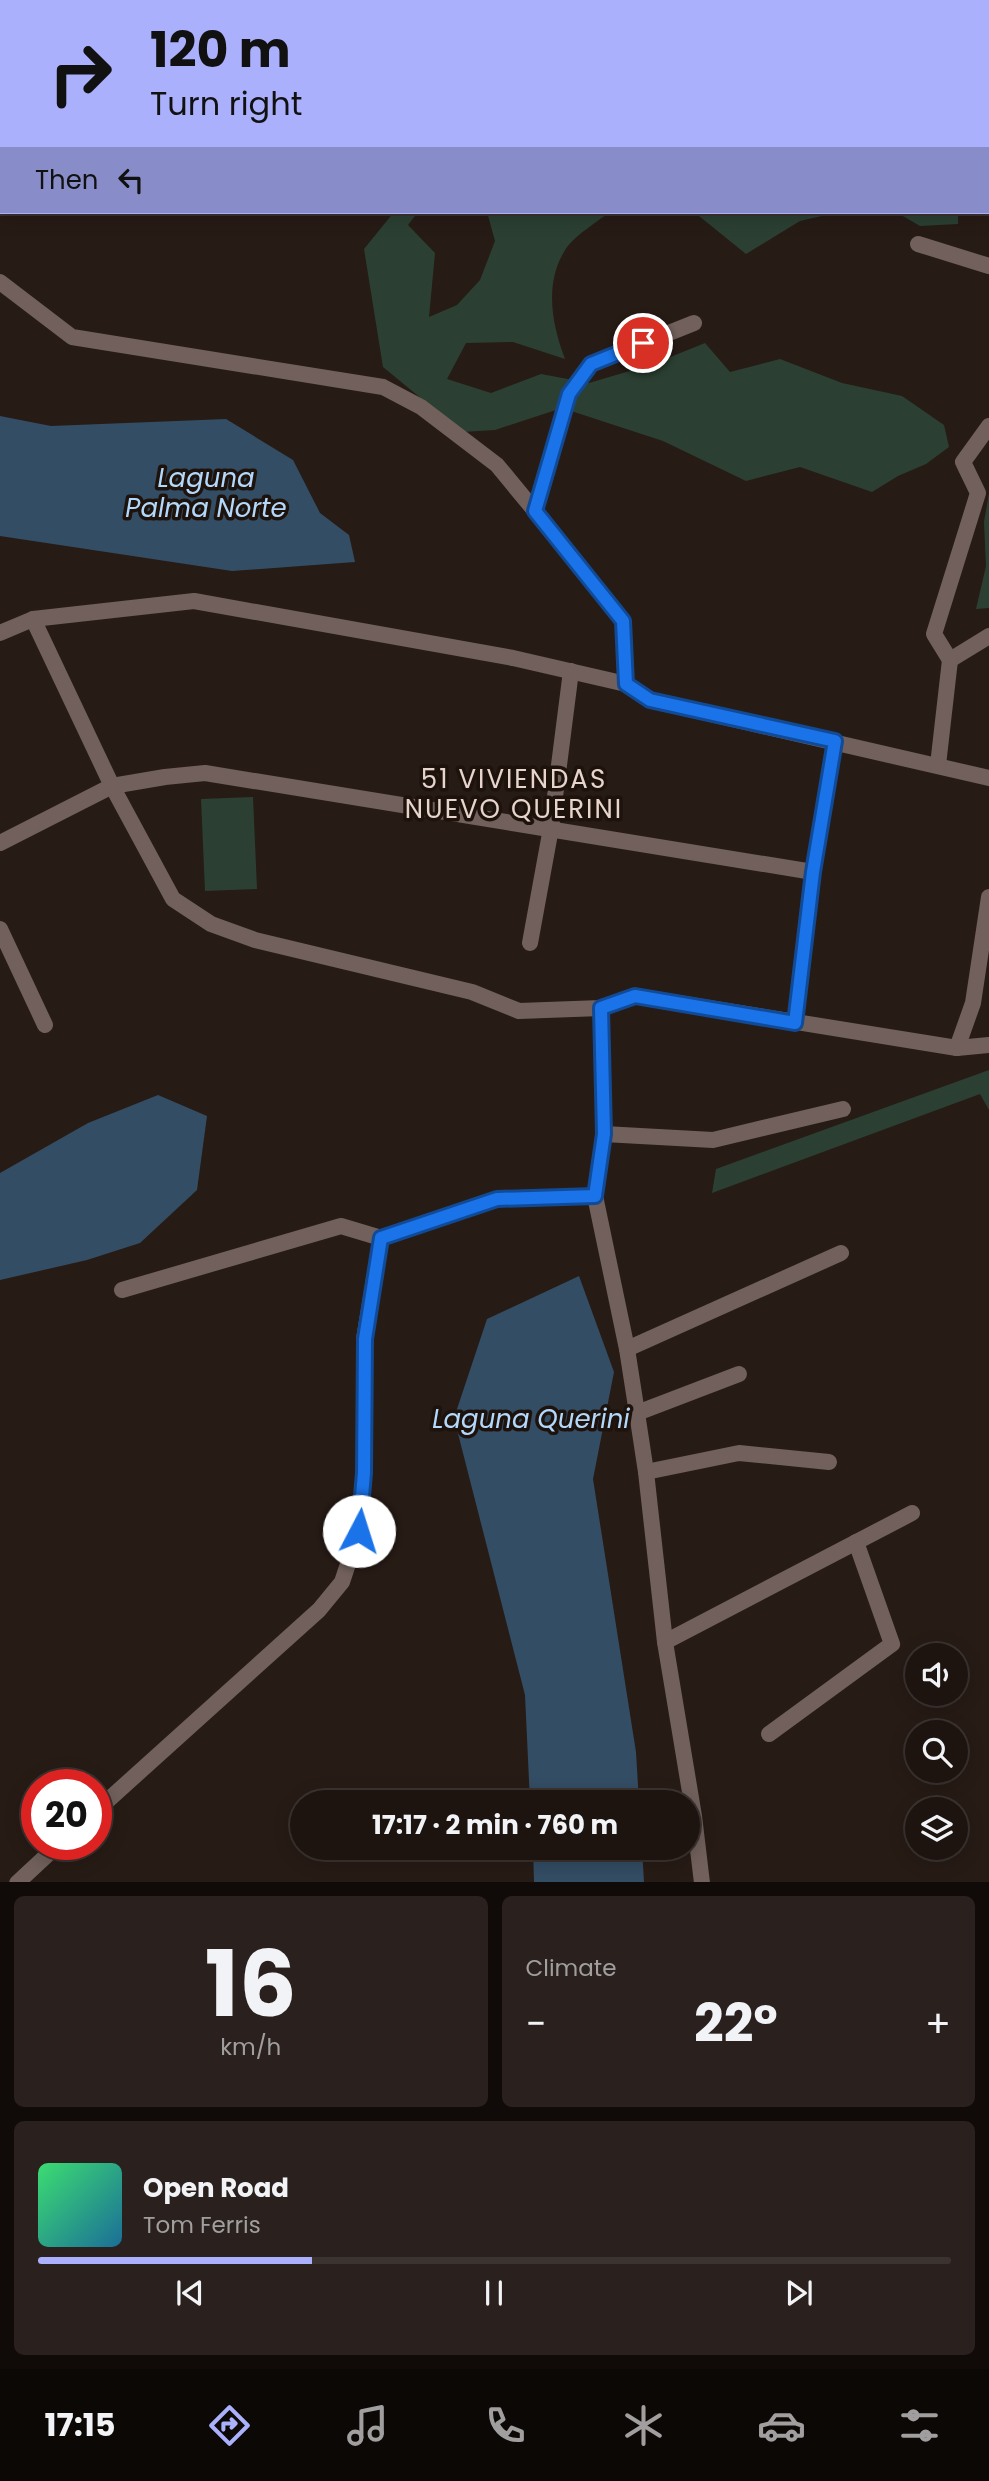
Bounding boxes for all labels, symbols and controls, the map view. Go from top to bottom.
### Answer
text: 120 m [150,16,291,84]
icon: right [35,28,126,119]
text: Turn right [150,81,302,126]
icon: left [112,161,150,199]
text: Then [35,162,98,198]
pin [613,313,673,373]
icon: arrive [624,324,662,362]
water label: Laguna Palma Norte [125,460,287,526]
district label: 51 VIVIENDAS NUEVO QUERINI [405,761,623,827]
water label: Laguna Querini [432,1401,630,1437]
position arrow [322,1494,396,1568]
map controls [905,1643,968,1860]
button: sound [905,1643,968,1706]
button: search [905,1720,968,1783]
speed limit sign: 20 [21,1769,112,1860]
button: layers [905,1797,968,1860]
text: 17:17 · 2 min · 760 m [372,1807,618,1843]
text: 16 [205,1920,297,2048]
text: Climate [526,1952,616,1984]
text: 22° [694,1987,777,2060]
text: − [526,1997,546,2050]
text: + [925,1997,951,2050]
text: km/h [220,2031,281,2063]
text: Open Road [143,2170,289,2206]
text: Tom Ferris [143,2209,261,2241]
icon: previous [171,2274,209,2312]
icon: pause [475,2274,513,2312]
icon: next [780,2274,818,2312]
icon: directions [205,2401,254,2450]
icon: music [343,2401,392,2450]
icon: phone [481,2401,530,2450]
icon: climate [619,2401,668,2450]
icon: car [757,2401,806,2450]
icon: filters [895,2401,944,2450]
text: 17:15 [45,2402,116,2447]

